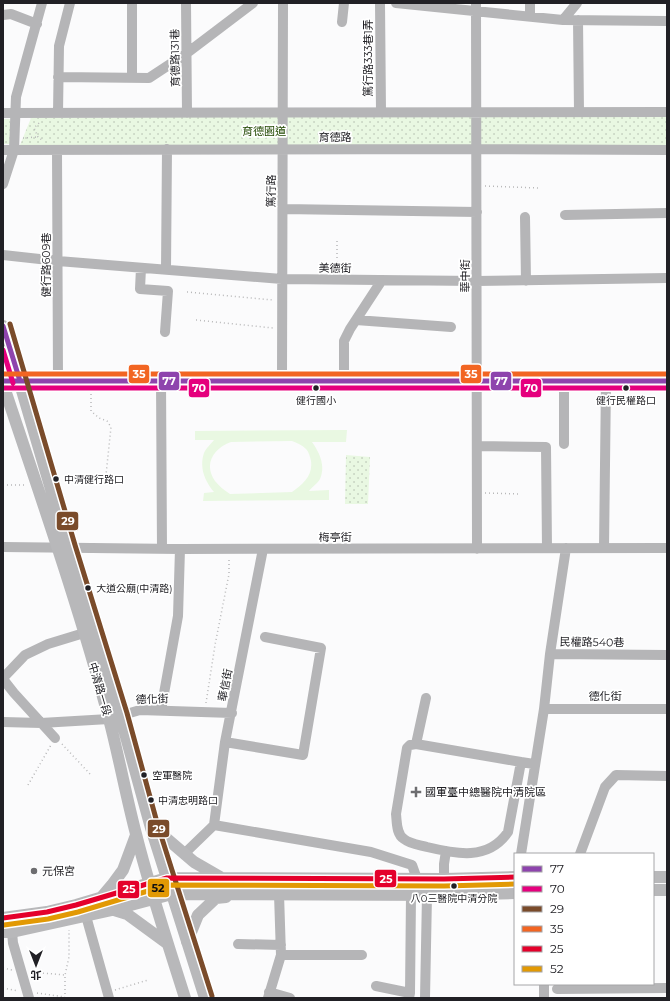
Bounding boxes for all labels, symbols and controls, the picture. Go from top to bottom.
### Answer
street label: 篤行路333巷1弄 [361,19,375,97]
street label: 育德路131巷 [167,29,183,87]
park label: 育德園道 [242,124,286,138]
street label: 育德路 [319,130,352,144]
street label: 篤行路 [264,174,278,208]
street label: 健行路609巷 [39,233,53,297]
street label: 華中街 [458,260,472,293]
street label: 美德街 [318,261,352,275]
line badge: 35 [128,364,150,384]
line badge: 35 [460,364,482,384]
text: 35 [132,367,146,381]
text: 35 [464,367,478,381]
line badge: 77 [158,371,180,391]
line badge: 77 [490,371,512,391]
text: 77 [162,374,176,388]
text: 77 [494,374,508,388]
line badge: 70 [188,378,210,398]
line badge: 70 [520,378,542,398]
text: 70 [192,381,207,395]
text: 70 [524,381,539,395]
marker: 健行國小 [311,383,321,393]
marker: 健行民權路口 [621,383,631,393]
place label: 健行國小 [296,394,336,407]
place label: 健行民權路口 [596,394,656,407]
place label: 中清健行路口 [64,473,124,486]
marker: 中清健行路口 [51,474,61,484]
line badge: 29 [56,511,79,531]
text: 29 [61,514,75,528]
street label: 梅亭街 [319,530,352,544]
place label: 大道公廟(中清路) [96,582,173,595]
marker: 大道公廟(中清路) [83,583,93,593]
street label: 民權路540巷 [559,634,625,650]
street label: 中清路一段 [86,661,114,717]
street label: 華信街 [215,667,235,703]
street label: 德化街 [589,689,622,703]
street label: 德化街 [135,691,169,707]
place label: 空軍醫院 [152,769,192,782]
marker: 空軍醫院 [139,770,149,780]
place label: 國軍臺中總醫院中清院區 [425,785,546,799]
marker: 國軍臺中總醫院中清院區 [410,786,422,798]
place label: 中清忠明路口 [158,794,218,807]
marker: 中清忠明路口 [146,795,156,805]
line badge: 29 [147,819,170,838]
text: 29 [152,822,166,836]
legend [514,853,654,985]
text: 77 [550,861,564,876]
place label: 元保宮 [42,864,75,878]
marker: 元保宮 [29,866,39,876]
line badge: 25 [374,869,397,888]
text: 25 [379,872,393,886]
line badge: 52 [147,878,170,898]
line badge: 25 [117,880,140,899]
text: 52 [152,881,165,895]
marker: 八0三醫院中清分院 [449,881,459,891]
text: 70 [550,881,565,896]
text: 25 [122,882,136,896]
place label: 八0三醫院中清分院 [411,892,497,905]
text: 29 [550,901,564,916]
text: 35 [550,921,564,936]
text: 25 [550,941,564,956]
north arrow [16,945,56,985]
text: 52 [550,961,564,976]
text: 北 [31,968,42,982]

